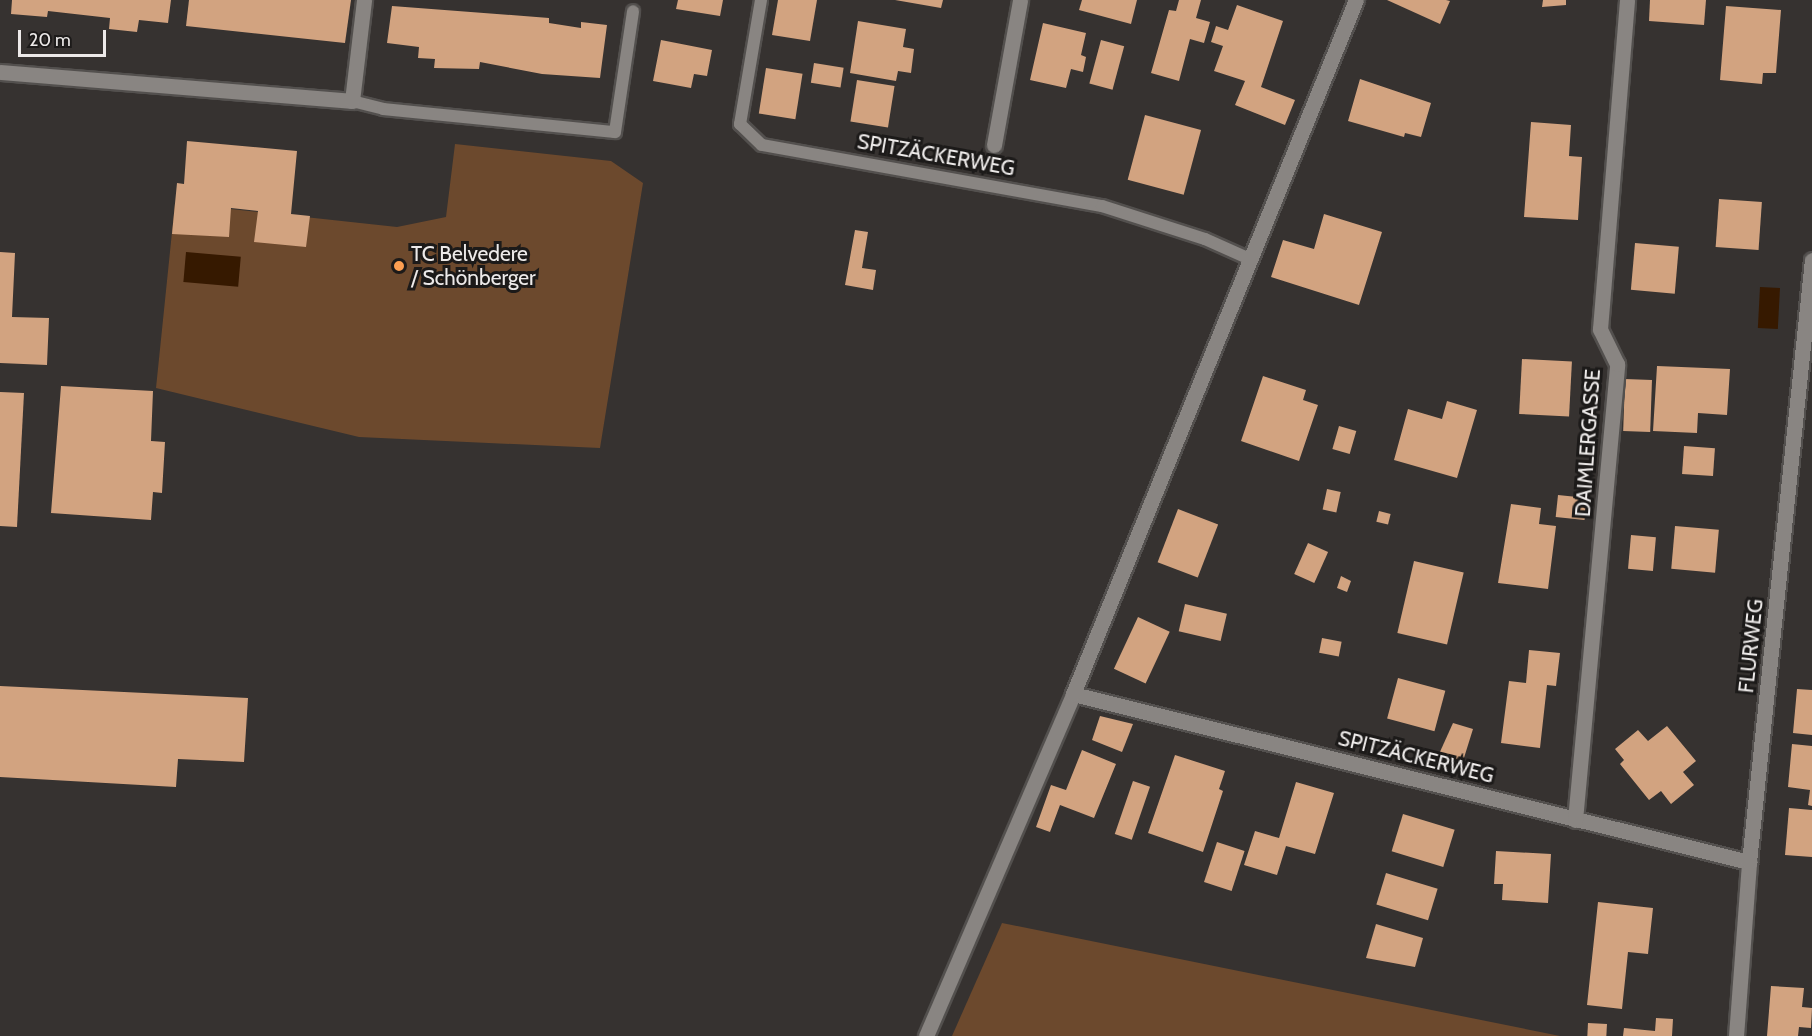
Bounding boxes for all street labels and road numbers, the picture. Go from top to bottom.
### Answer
street label: SPITZÄCKERWEG [855,129,1017,181]
street label: DAIMLERGASSE [1570,368,1606,518]
street label: FLURWEG [1734,598,1768,694]
street label: SPITZÄCKERWEG [1336,725,1496,789]

